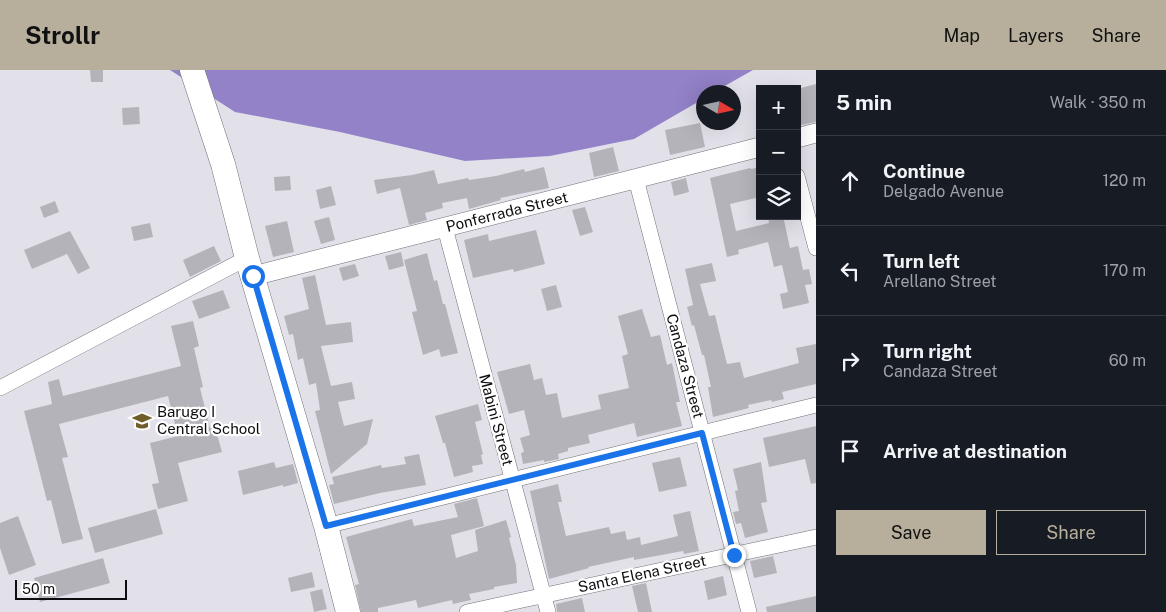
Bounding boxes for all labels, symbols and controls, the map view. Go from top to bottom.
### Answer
text: Strollr [25,21,100,49]
text: Map [944,25,980,46]
text: Layers [1008,25,1064,46]
text: Share [1092,25,1141,46]
north arrow [696,85,741,130]
map controls [756,85,801,220]
button: + [756,85,801,130]
text: 5 min [836,90,892,115]
text: Walk · 350 m [1050,93,1146,112]
button: − [756,130,801,175]
text: Continue [883,160,965,182]
icon: ahead [836,167,864,195]
text: 120 m [1102,171,1146,190]
button: layers [756,175,801,220]
text: Delgado Avenue [883,182,1004,201]
street label: Ponferrada Street [444,188,570,235]
text: Turn left [883,250,960,272]
icon: left [836,257,864,285]
text: 170 m [1103,261,1146,280]
route start [242,265,265,288]
text: Arellano Street [883,272,997,291]
street label: Candaza Street [663,312,708,420]
text: Turn right [883,340,972,362]
icon: right [836,347,864,375]
text: 60 m [1109,351,1146,370]
text: Candaza Street [883,362,998,381]
street label: Mabini Street [476,372,517,468]
place label: Barugo I Central School [157,403,260,437]
school or university icon: Barugo I Central School [131,410,153,432]
icon: arrive [836,437,864,465]
text: Arrive at destination [883,440,1067,462]
button: Save [836,510,986,555]
button: Share [996,510,1146,555]
route end [723,544,746,567]
street label: Santa Elena Street [576,552,708,595]
scale bar [15,577,128,600]
text: 50 m [22,581,55,597]

